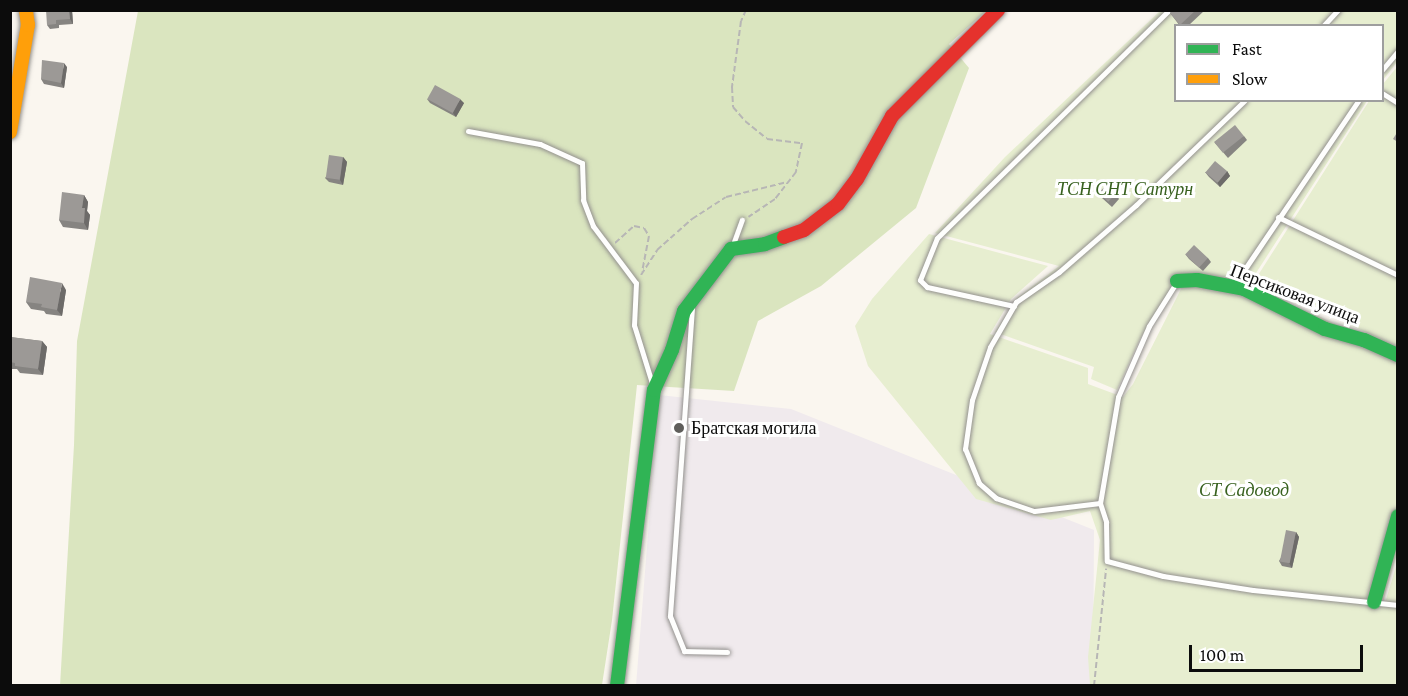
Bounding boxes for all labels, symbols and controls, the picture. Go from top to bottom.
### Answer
legend [1174,24,1384,102]
text: Fast [1232,39,1262,59]
text: Slow [1232,69,1267,89]
park label: ТСН СНТ Сатурн [1057,178,1193,200]
street label: Персиковая улица [1227,259,1363,329]
place label: Братская могила [691,417,816,439]
marker: Братская могила [672,421,686,435]
park label: СТ Садовод [1199,479,1289,501]
scale bar [1192,633,1366,671]
text: 100 m [1200,645,1244,665]

